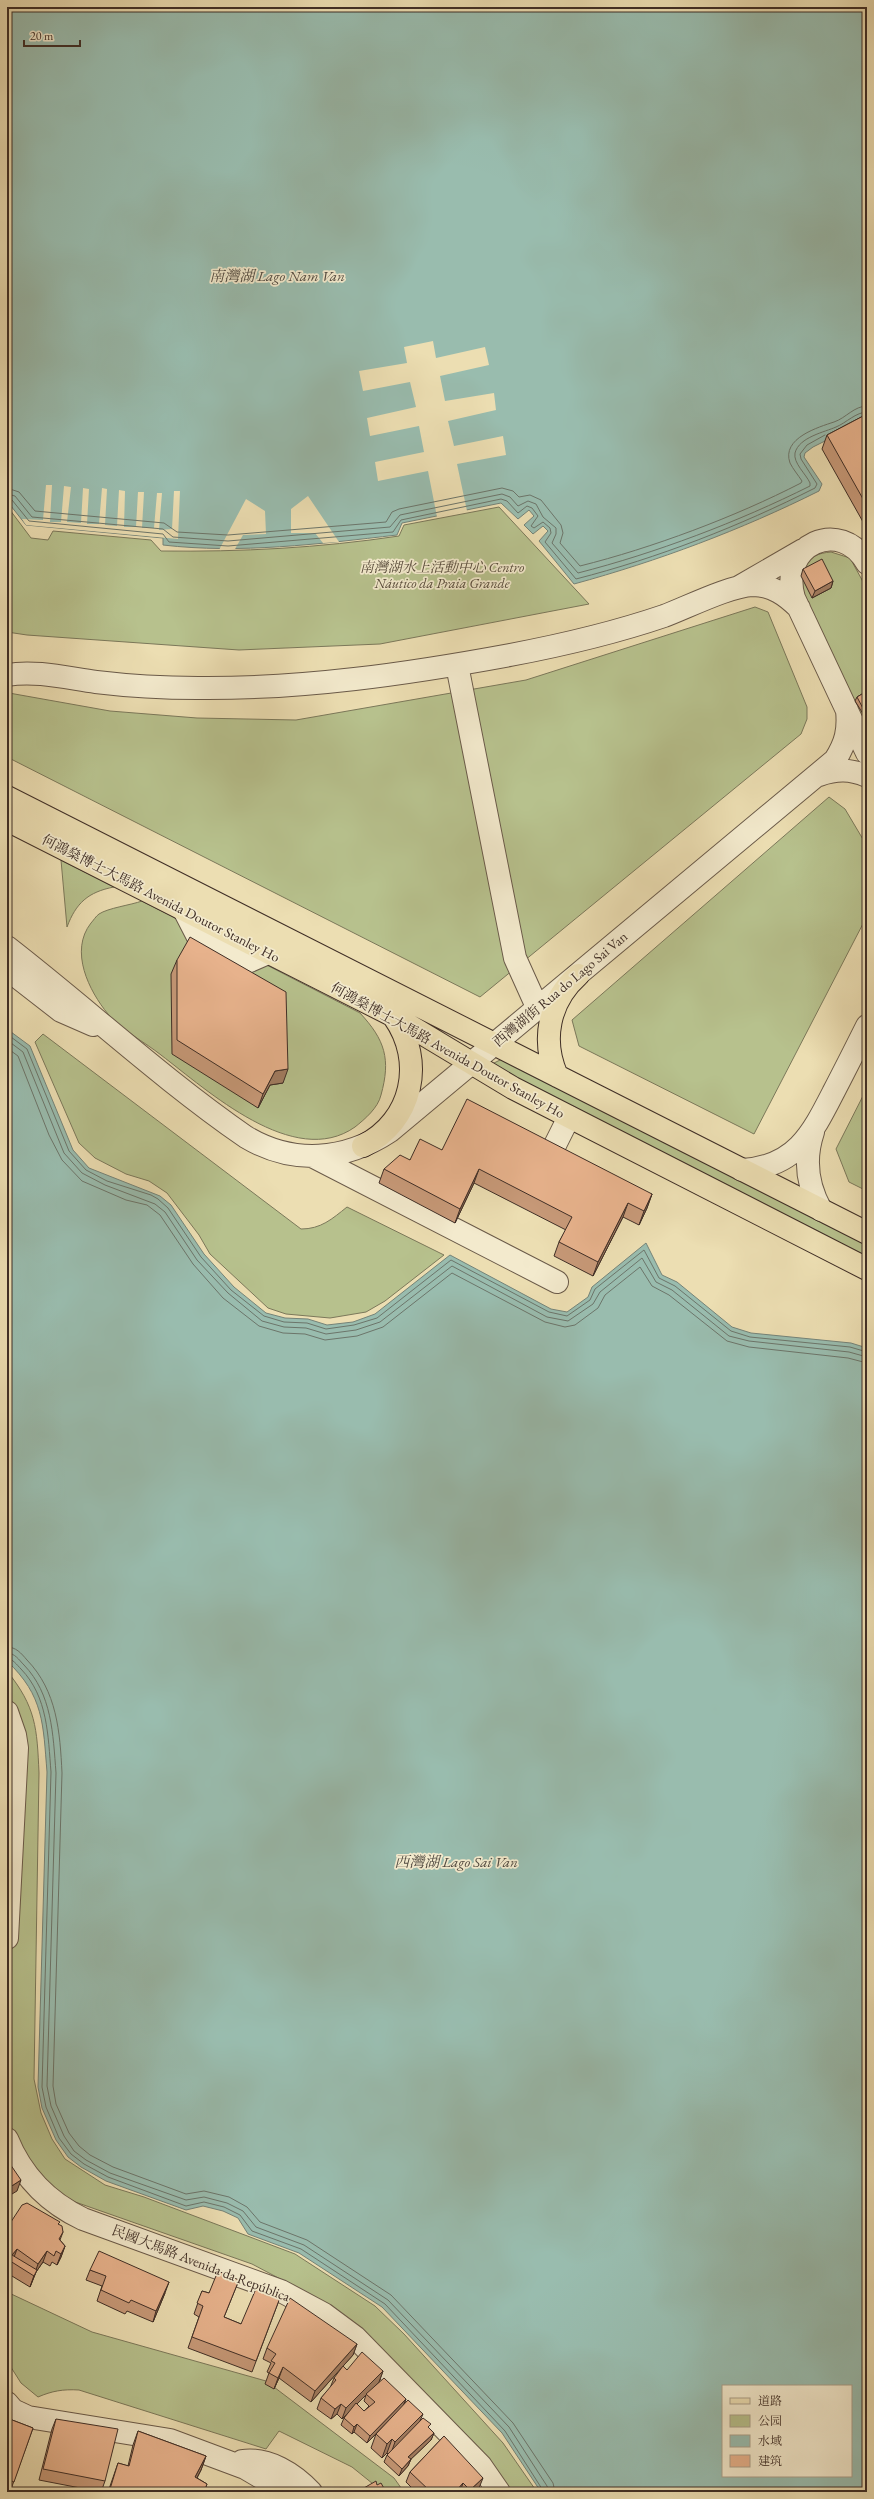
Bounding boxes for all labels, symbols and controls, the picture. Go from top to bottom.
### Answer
scale bar [24,22,80,48]
text: 20 m [30,28,54,44]
water label: 南灣湖 Lago Nam Van [209,266,345,285]
park label: 南灣湖水上活動中心 Centro Náutico da Praia Grande [360,558,525,592]
street label: 何鴻燊博士大馬路 Avenida Doutor Stanley Ho [39,830,283,966]
street label: 西灣湖街 Rua do Lago Sai Van [489,927,631,1051]
street label: 何鴻燊博士大馬路 Avenida Doutor Stanley Ho [328,978,568,1122]
water label: 西灣湖 Lago Sai Van [394,1852,518,1871]
street label: 民國大馬路 Avenida da República [109,2221,293,2305]
legend [722,2385,852,2477]
text: 道路 [758,2393,782,2409]
text: 公园 [758,2413,782,2429]
text: 水域 [758,2433,782,2449]
text: 建筑 [758,2453,782,2469]

